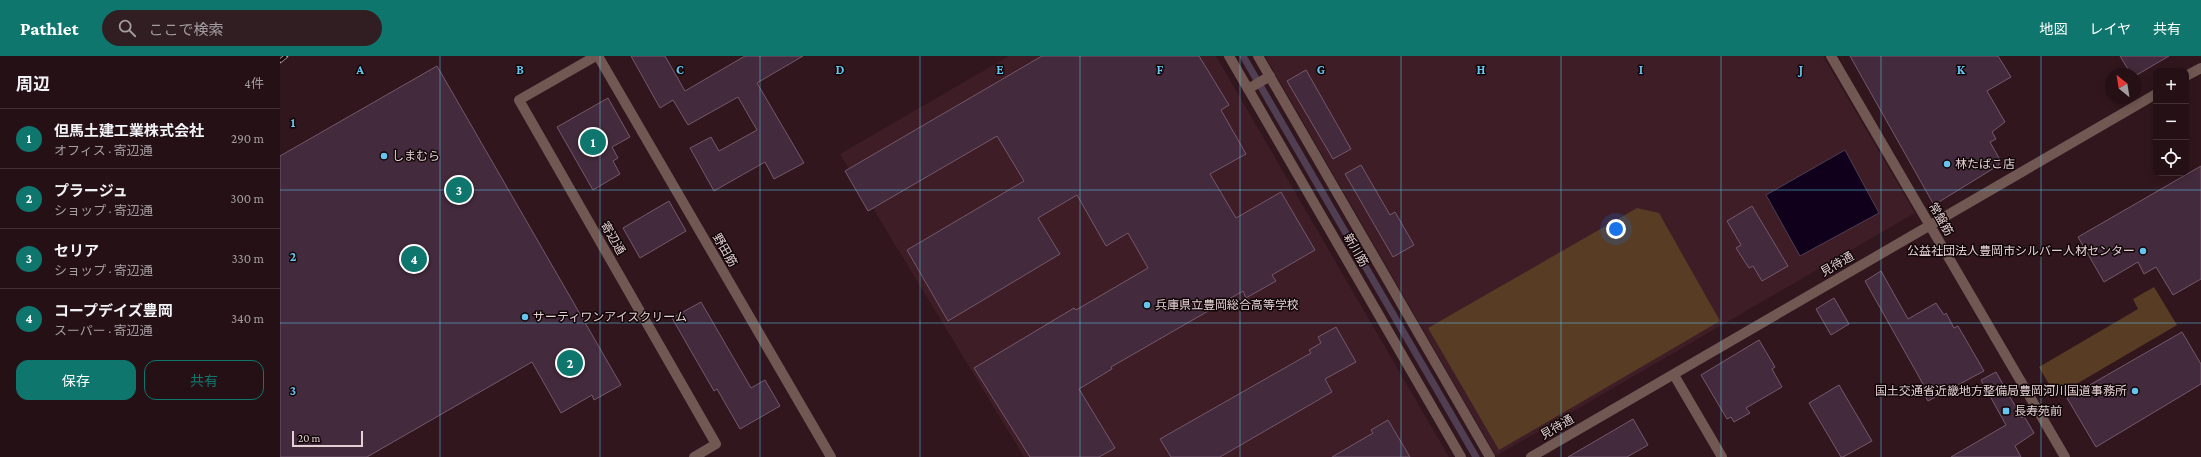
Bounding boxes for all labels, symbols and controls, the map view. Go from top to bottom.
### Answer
search box [102,10,382,46]
icon: search [116,17,138,39]
text: Pathlet [20,18,78,39]
text: 地図 [2039,21,2067,37]
text: レイヤ [2089,21,2131,37]
text: 共有 [2153,21,2181,37]
text: ここで検索 [148,22,224,38]
text: A [355,62,364,77]
text: B [516,62,524,77]
text: C [676,62,684,77]
text: D [836,62,845,77]
text: E [996,62,1004,77]
text: F [1157,62,1164,77]
text: G [1317,62,1325,77]
text: H [1477,62,1486,77]
text: I [1639,62,1643,77]
text: J [1797,62,1803,77]
text: K [1957,62,1966,77]
north arrow [2105,68,2141,104]
map controls [2153,68,2189,176]
button: + [2153,68,2189,104]
text: 周辺 [16,75,50,94]
text: 4件 [244,76,264,91]
button: − [2153,104,2189,140]
text: 1 [291,115,296,130]
text: 但馬土建工業株式会社 [54,123,204,139]
pin: 1 [580,127,606,157]
text: 1 [27,131,31,146]
text: 290 m [231,131,264,146]
button: locate [2153,140,2189,176]
text: オフィス · 寄辺通 [54,143,153,158]
place label: しまむら [392,149,440,163]
marker: しまむら [379,151,389,161]
place label: 林たばこ店 [1955,157,2015,171]
marker: 林たばこ店 [1942,159,1952,169]
pin: 3 [446,175,472,205]
text: プラージュ [54,183,128,199]
text: 2 [26,191,32,206]
text: 300 m [230,191,264,206]
street label: 常盤筋 [1926,200,1956,238]
text: ショップ · 寄辺通 [54,203,153,218]
street label: 寄辺通 [598,219,628,257]
your location [1606,219,1626,239]
street label: 野田筋 [710,231,740,269]
street label: 新川筋 [1341,231,1371,269]
text: セリア [54,243,99,259]
pin: 4 [401,244,427,274]
place label: 公益社団法人豊岡市シルバー人材センター [1907,244,2135,258]
marker: 公益社団法人豊岡市シルバー人材センター [2138,246,2148,256]
text: 2 [290,249,297,264]
street label: 見待通 [1818,249,1856,279]
text: 3 [26,251,32,266]
text: 330 m [231,251,264,266]
text: ショップ · 寄辺通 [54,263,153,278]
place label: 兵庫県立豊岡総合高等学校 [1155,298,1299,312]
marker: 兵庫県立豊岡総合高等学校 [1142,300,1152,310]
text: コープデイズ豊岡 [54,303,173,319]
place label: サーティワンアイスクリーム [533,310,687,324]
text: 4 [25,311,33,326]
text: 340 m [231,311,264,326]
marker: サーティワンアイスクリーム [520,312,530,322]
text: スーパー · 寄辺通 [54,323,153,338]
pin: 2 [557,348,583,378]
button: 保存 [16,360,136,400]
button: 共有 [144,360,264,400]
text: 3 [290,383,296,398]
place label: 国土交通省近畿地方整備局豊岡河川国道事務所 [1875,384,2127,398]
marker: 国土交通省近畿地方整備局豊岡河川国道事務所 [2130,386,2140,396]
place label: 長寿苑前 [2014,404,2062,418]
marker: 長寿苑前 [2001,406,2011,416]
street label: 見待通 [1538,412,1576,442]
scale bar [292,429,363,448]
text: 20 m [298,432,320,444]

